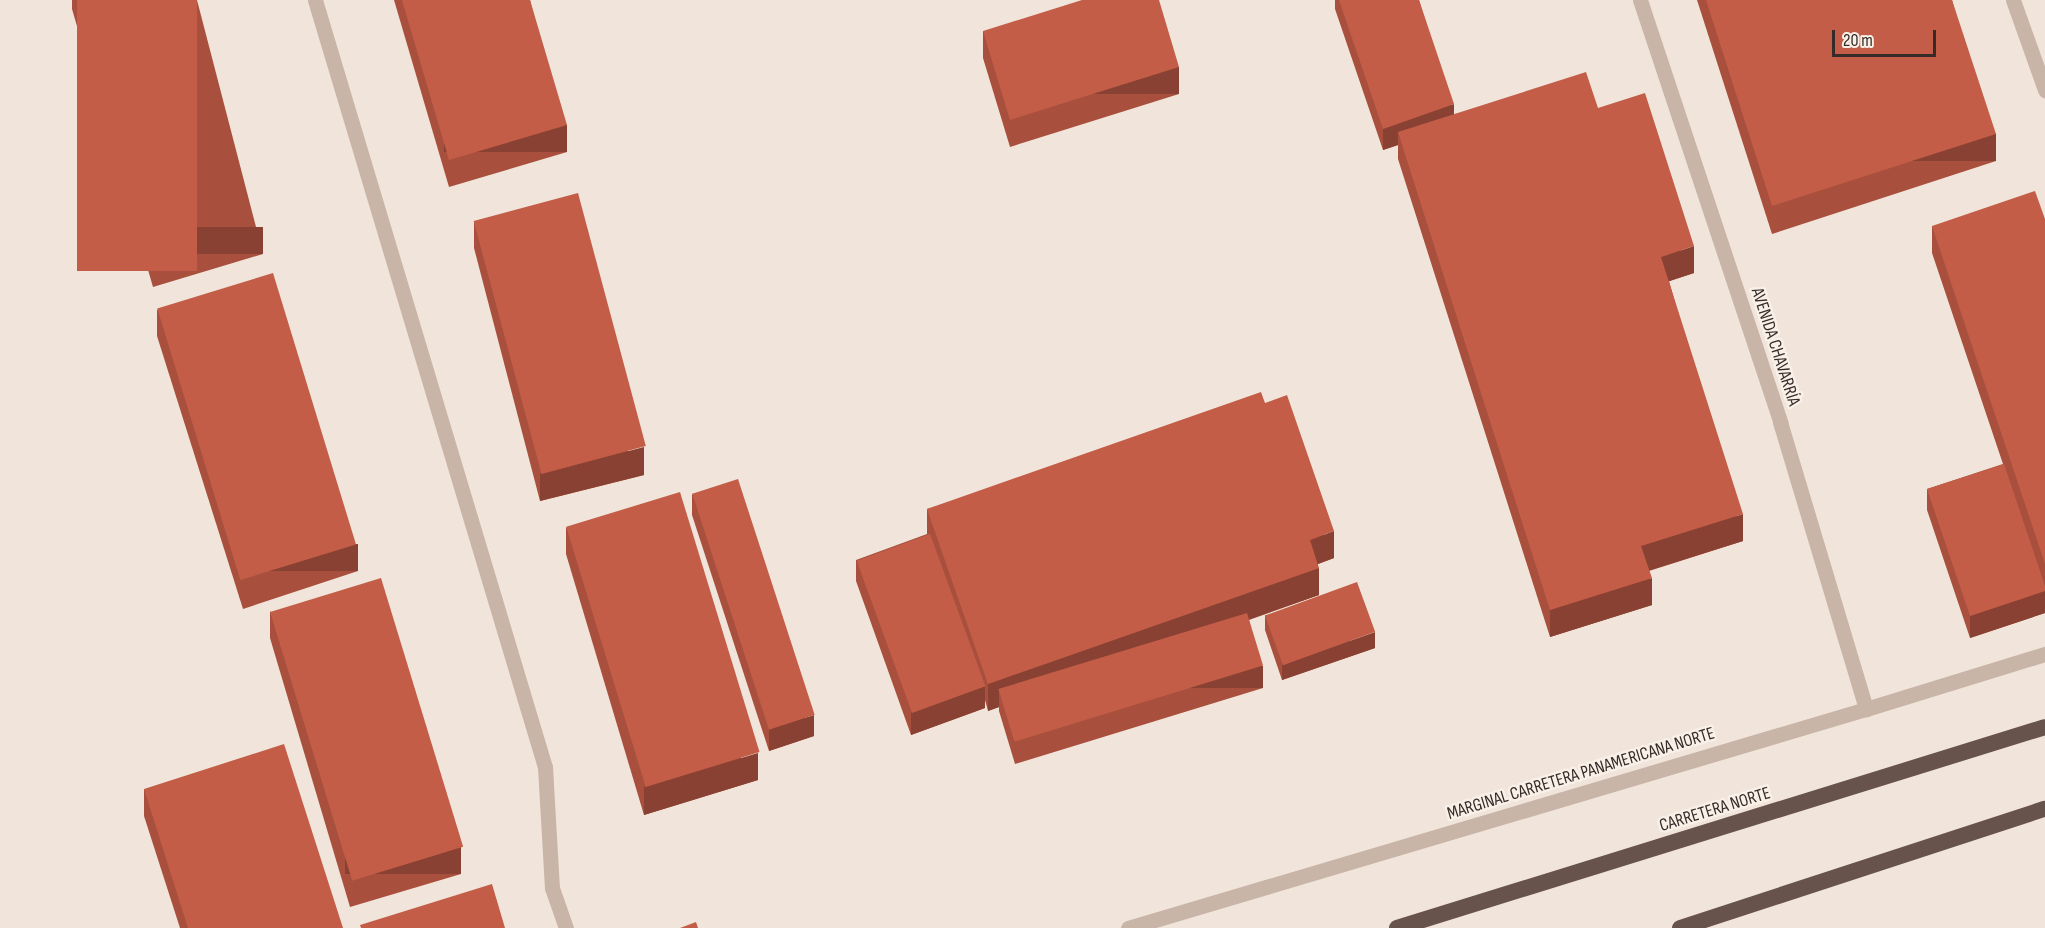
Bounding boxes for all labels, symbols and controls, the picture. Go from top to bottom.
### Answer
scale bar [1835,18,1938,56]
text: 20 m [1843,30,1873,51]
street label: AVENIDA CHAVARRÍA [1746,285,1804,409]
street label: MARGINAL CARRETERA PANAMERICANA NORTE [1445,723,1717,825]
street label: CARRETERA NORTE [1657,783,1773,837]

